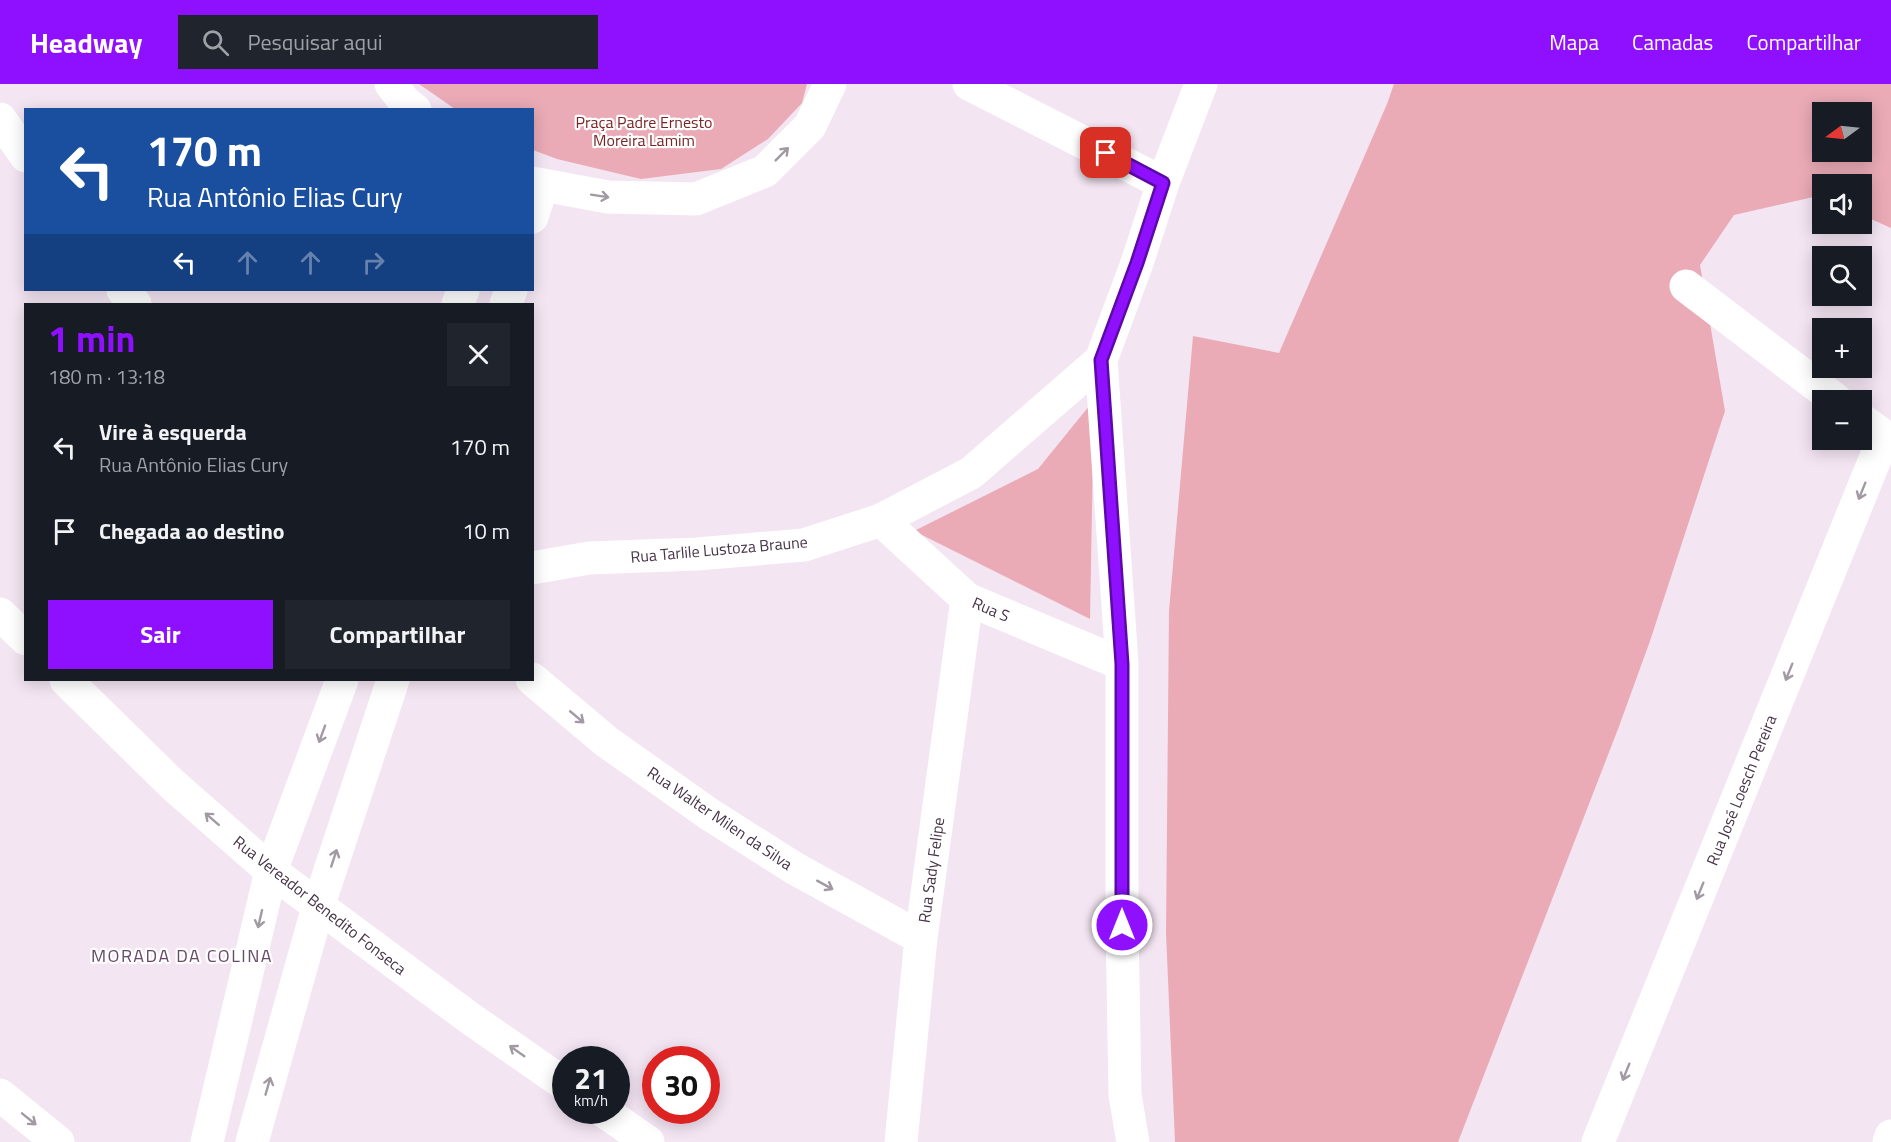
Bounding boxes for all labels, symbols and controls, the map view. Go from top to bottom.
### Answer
search box [178,15,598,69]
text: Headway [30,21,142,64]
text: Pesquisar aqui [247,25,383,59]
icon: search [199,26,232,59]
text: Mapa [1549,26,1599,58]
text: Camadas [1632,26,1713,58]
text: Compartilhar [1746,26,1861,58]
north arrow [1812,102,1872,162]
map controls [1812,102,1872,450]
park label: Praça Padre Ernesto Moreira Lamim [576,110,712,152]
text: 170 m [147,118,262,182]
pin [1080,127,1131,178]
icon: left [48,132,126,210]
icon: arrive [1089,136,1122,169]
one-way arrow [774,147,789,162]
button: sound [1812,174,1872,234]
text: Rua Antônio Elias Cury [147,176,402,217]
one-way arrow [589,190,609,201]
icon: left [168,246,201,279]
icon: ahead [231,246,264,279]
icon: ahead [294,246,327,279]
icon: right [357,246,390,279]
button: search [1812,246,1872,306]
text: 1 min [48,311,135,366]
button: + [1812,318,1872,378]
button: close [447,323,510,386]
text: 180 m · 13:18 [48,361,165,392]
button: − [1812,390,1872,450]
text: Vire à esquerda [99,415,247,449]
text: 170 m [450,430,510,464]
icon: left [48,431,81,464]
text: Rua Antônio Elias Cury [99,449,288,480]
one-way arrow [1856,481,1867,500]
text: Chegada ao destino [99,514,285,548]
text: 10 m [462,514,510,548]
icon: arrive [48,515,81,548]
street label: Rua Tarlile Lustoza Braune [629,529,809,569]
street label: Rua S [969,590,1013,628]
button: Sair [48,600,273,669]
button: Compartilhar [285,600,510,669]
one-way arrow [1783,662,1794,681]
one-way arrow [569,710,585,723]
street label: Rua José Loesch Pereira [1700,711,1782,869]
one-way arrow [315,725,326,743]
street label: Rua Walter Milen da Silva [643,760,797,876]
one-way arrow [205,812,220,826]
street label: Rua Sady Felipe [912,816,950,924]
street label: Rua Vereador Benedito Fonseca [228,830,412,980]
one-way arrow [330,849,341,868]
one-way arrow [816,879,833,891]
one-way arrow [1694,882,1705,900]
position arrow [1090,893,1154,957]
one-way arrow [253,909,265,928]
district label: MORADA DA COLINA [91,942,273,969]
one-way arrow [510,1045,526,1057]
speed limit sign: 30 [642,1046,720,1124]
text: 21 [574,1055,608,1101]
one-way arrow [1620,1062,1631,1081]
one-way arrow [263,1077,274,1096]
text: km/h [574,1089,608,1112]
one-way arrow [21,1112,37,1125]

